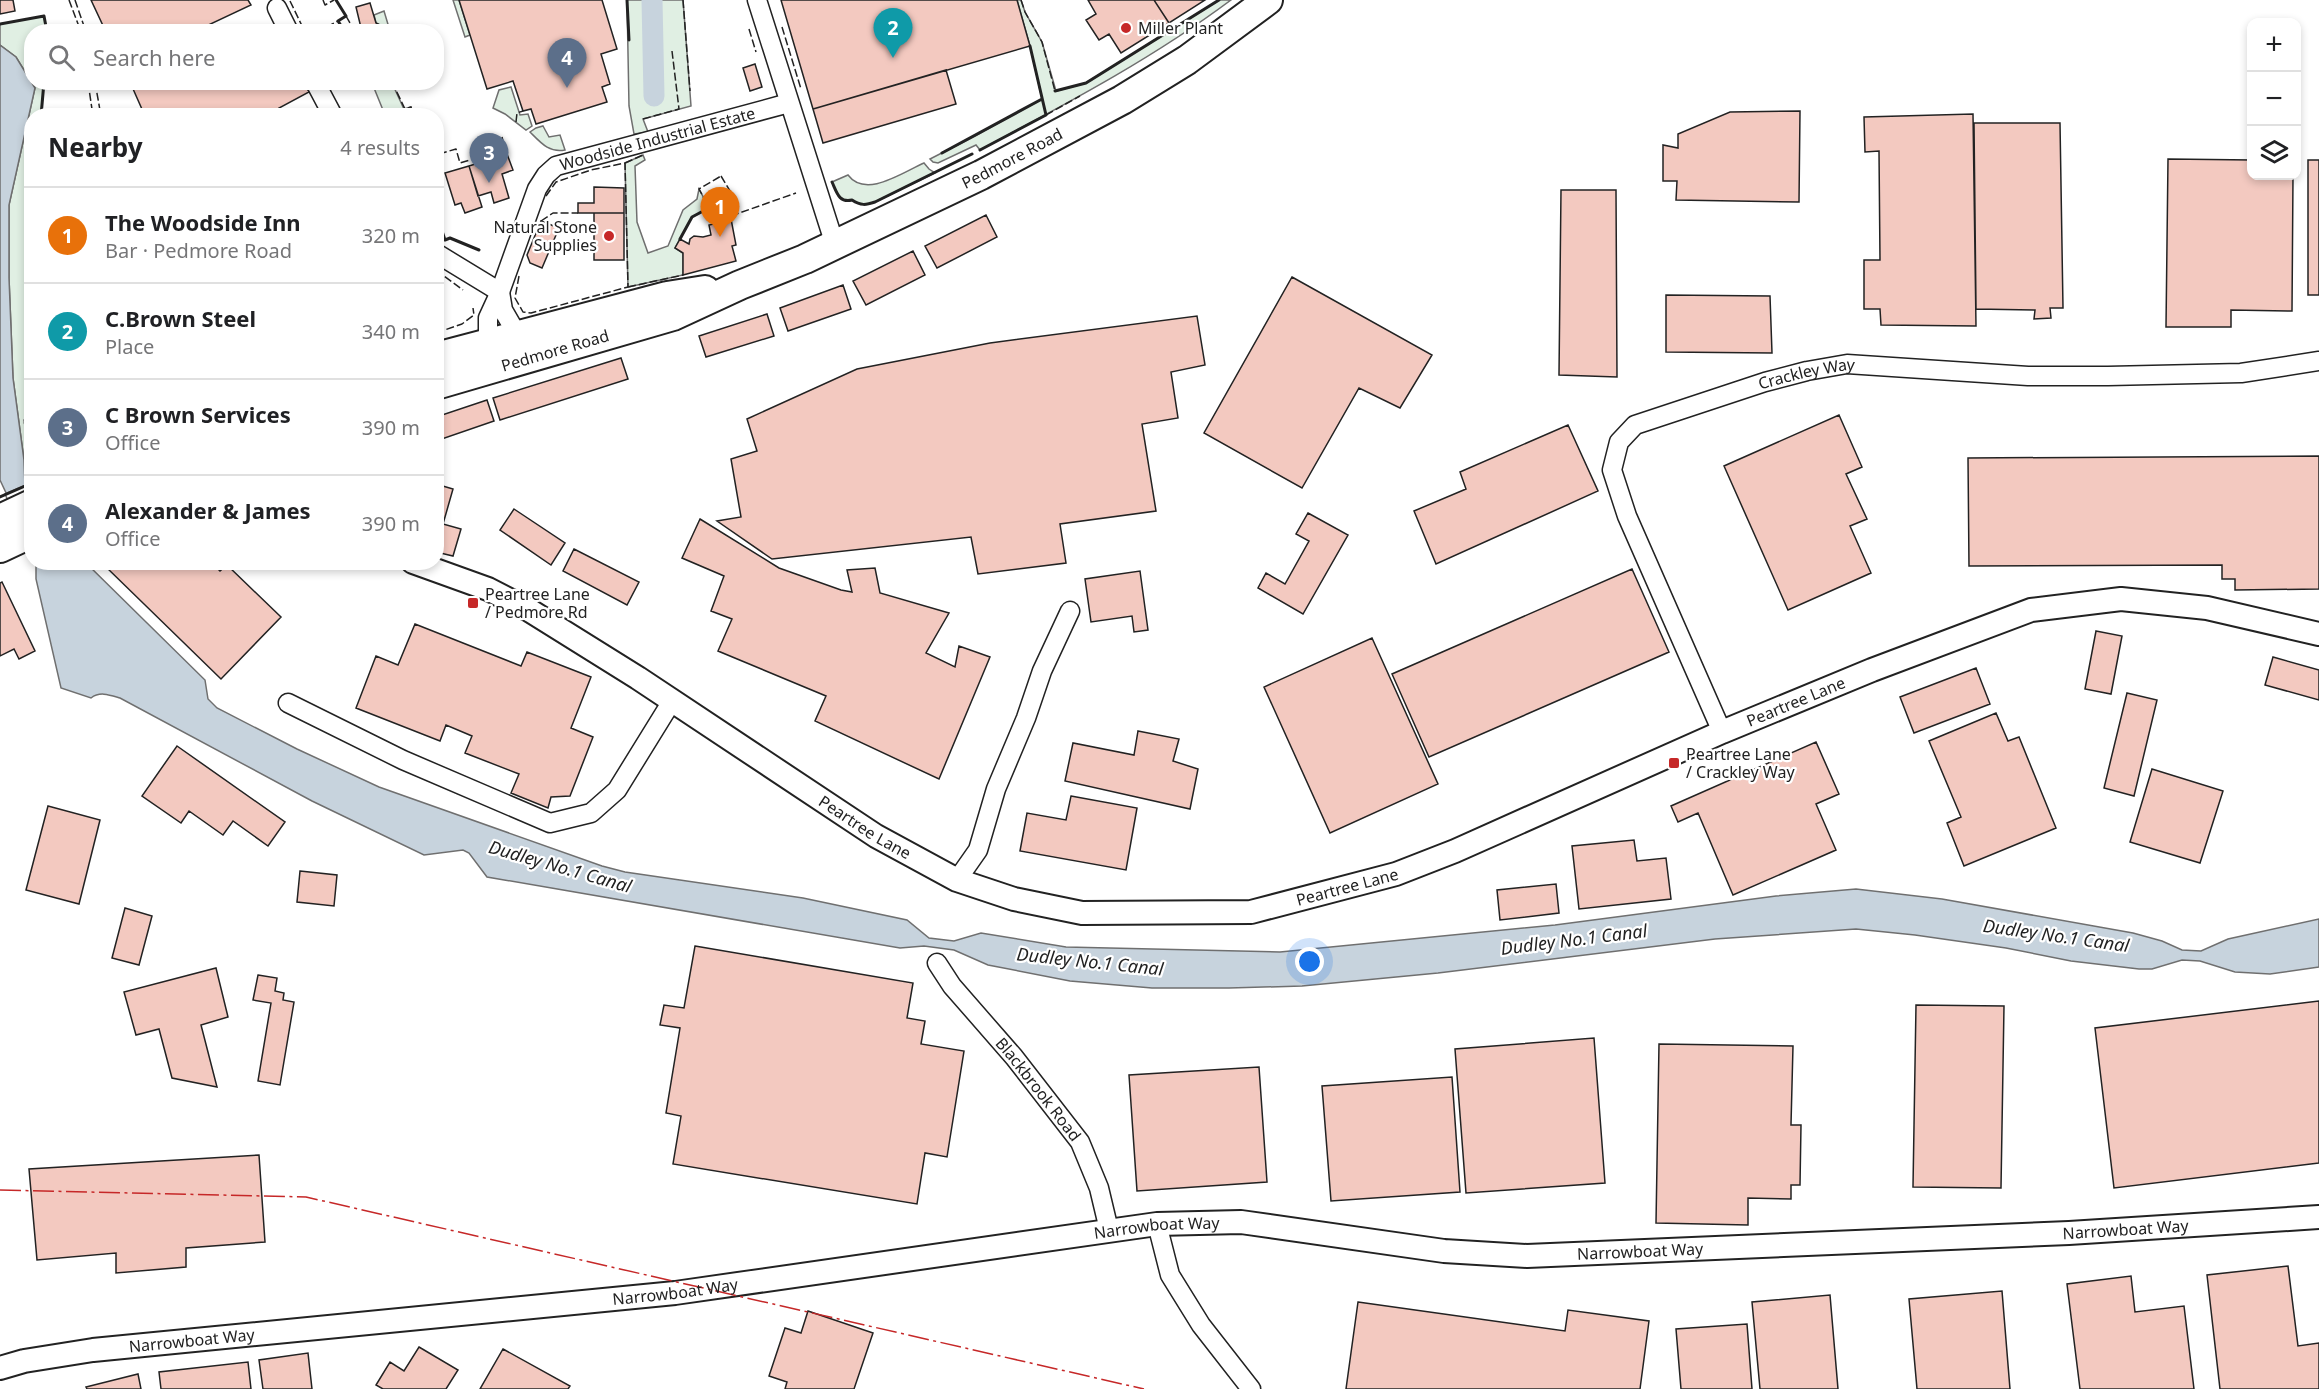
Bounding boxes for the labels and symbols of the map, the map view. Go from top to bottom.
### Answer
pin: 2 [874,8,912,58]
place label: Miller Plant [1138,17,1223,39]
marker: Miller Plant [1119,21,1133,35]
pin: 4 [548,38,586,88]
street label: Woodside Industrial Estate [557,102,757,175]
street label: Pedmore Road [958,123,1066,194]
pin: 3 [470,134,508,183]
pin: 1 [700,188,740,237]
place label: Natural Stone Supplies [493,216,597,256]
marker: Natural Stone Supplies [602,229,616,243]
street label: Pedmore Road [499,324,612,376]
street label: Crackley Way [1755,353,1856,395]
place label: Peartree Lane / Pedmore Rd [485,583,590,623]
marker: Peartree Lane / Pedmore Rd [466,596,480,610]
street label: Peartree Lane [1743,671,1848,732]
place label: Peartree Lane / Crackley Way [1686,743,1795,783]
marker: Peartree Lane / Crackley Way [1667,756,1681,770]
street label: Peartree Lane [815,790,915,864]
water label: Dudley No.1 Canal [486,834,635,898]
street label: Peartree Lane [1294,863,1401,911]
water label: Dudley No.1 Canal [1982,913,2131,957]
water label: Dudley No.1 Canal [1499,918,1649,960]
water label: Dudley No.1 Canal [1016,941,1165,981]
your location [1295,947,1324,976]
street label: Blackbrook Road [991,1032,1086,1146]
street label: Narrowboat Way [1092,1211,1221,1244]
street label: Narrowboat Way [2062,1214,2190,1244]
street label: Narrowboat Way [1577,1238,1704,1265]
street label: Narrowboat Way [611,1273,740,1310]
street label: Narrowboat Way [128,1323,256,1357]

